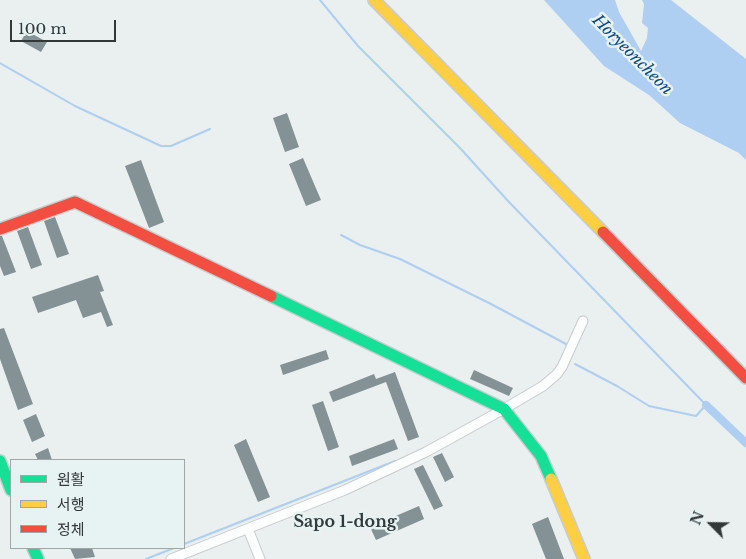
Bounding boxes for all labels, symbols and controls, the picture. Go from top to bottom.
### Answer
scale bar [12,10,119,42]
water label: Horyeoncheon [588,11,676,99]
text: 100 m [18,19,67,38]
legend [10,459,185,549]
text: 원활 [57,470,85,489]
text: 서행 [57,495,85,514]
north arrow [686,499,736,549]
text: N [686,509,708,528]
district label: Sapo 1-dong [293,512,397,532]
text: 정체 [57,520,85,539]

